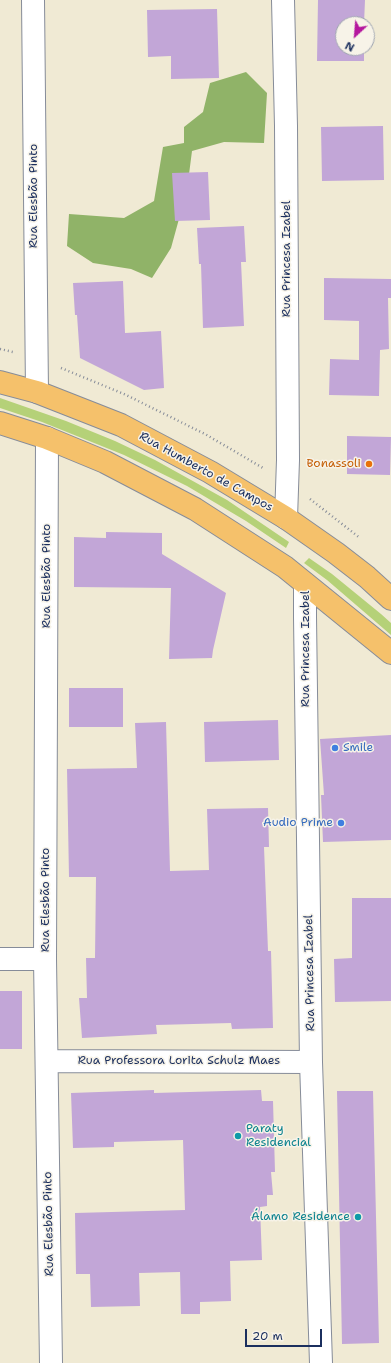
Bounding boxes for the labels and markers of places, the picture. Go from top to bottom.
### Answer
place label: Bonassoli [306,457,361,471]
marker: Bonassoli [364,459,374,469]
place label: Smile [343,741,373,755]
marker: Smile [330,743,340,753]
place label: Audio Prime [263,816,333,830]
marker: Audio Prime [336,818,346,828]
place label: Paraty Residencial [246,1122,311,1150]
marker: Paraty Residencial [233,1131,243,1141]
place label: Álamo Residence [251,1210,350,1224]
marker: Álamo Residence [353,1212,363,1222]

